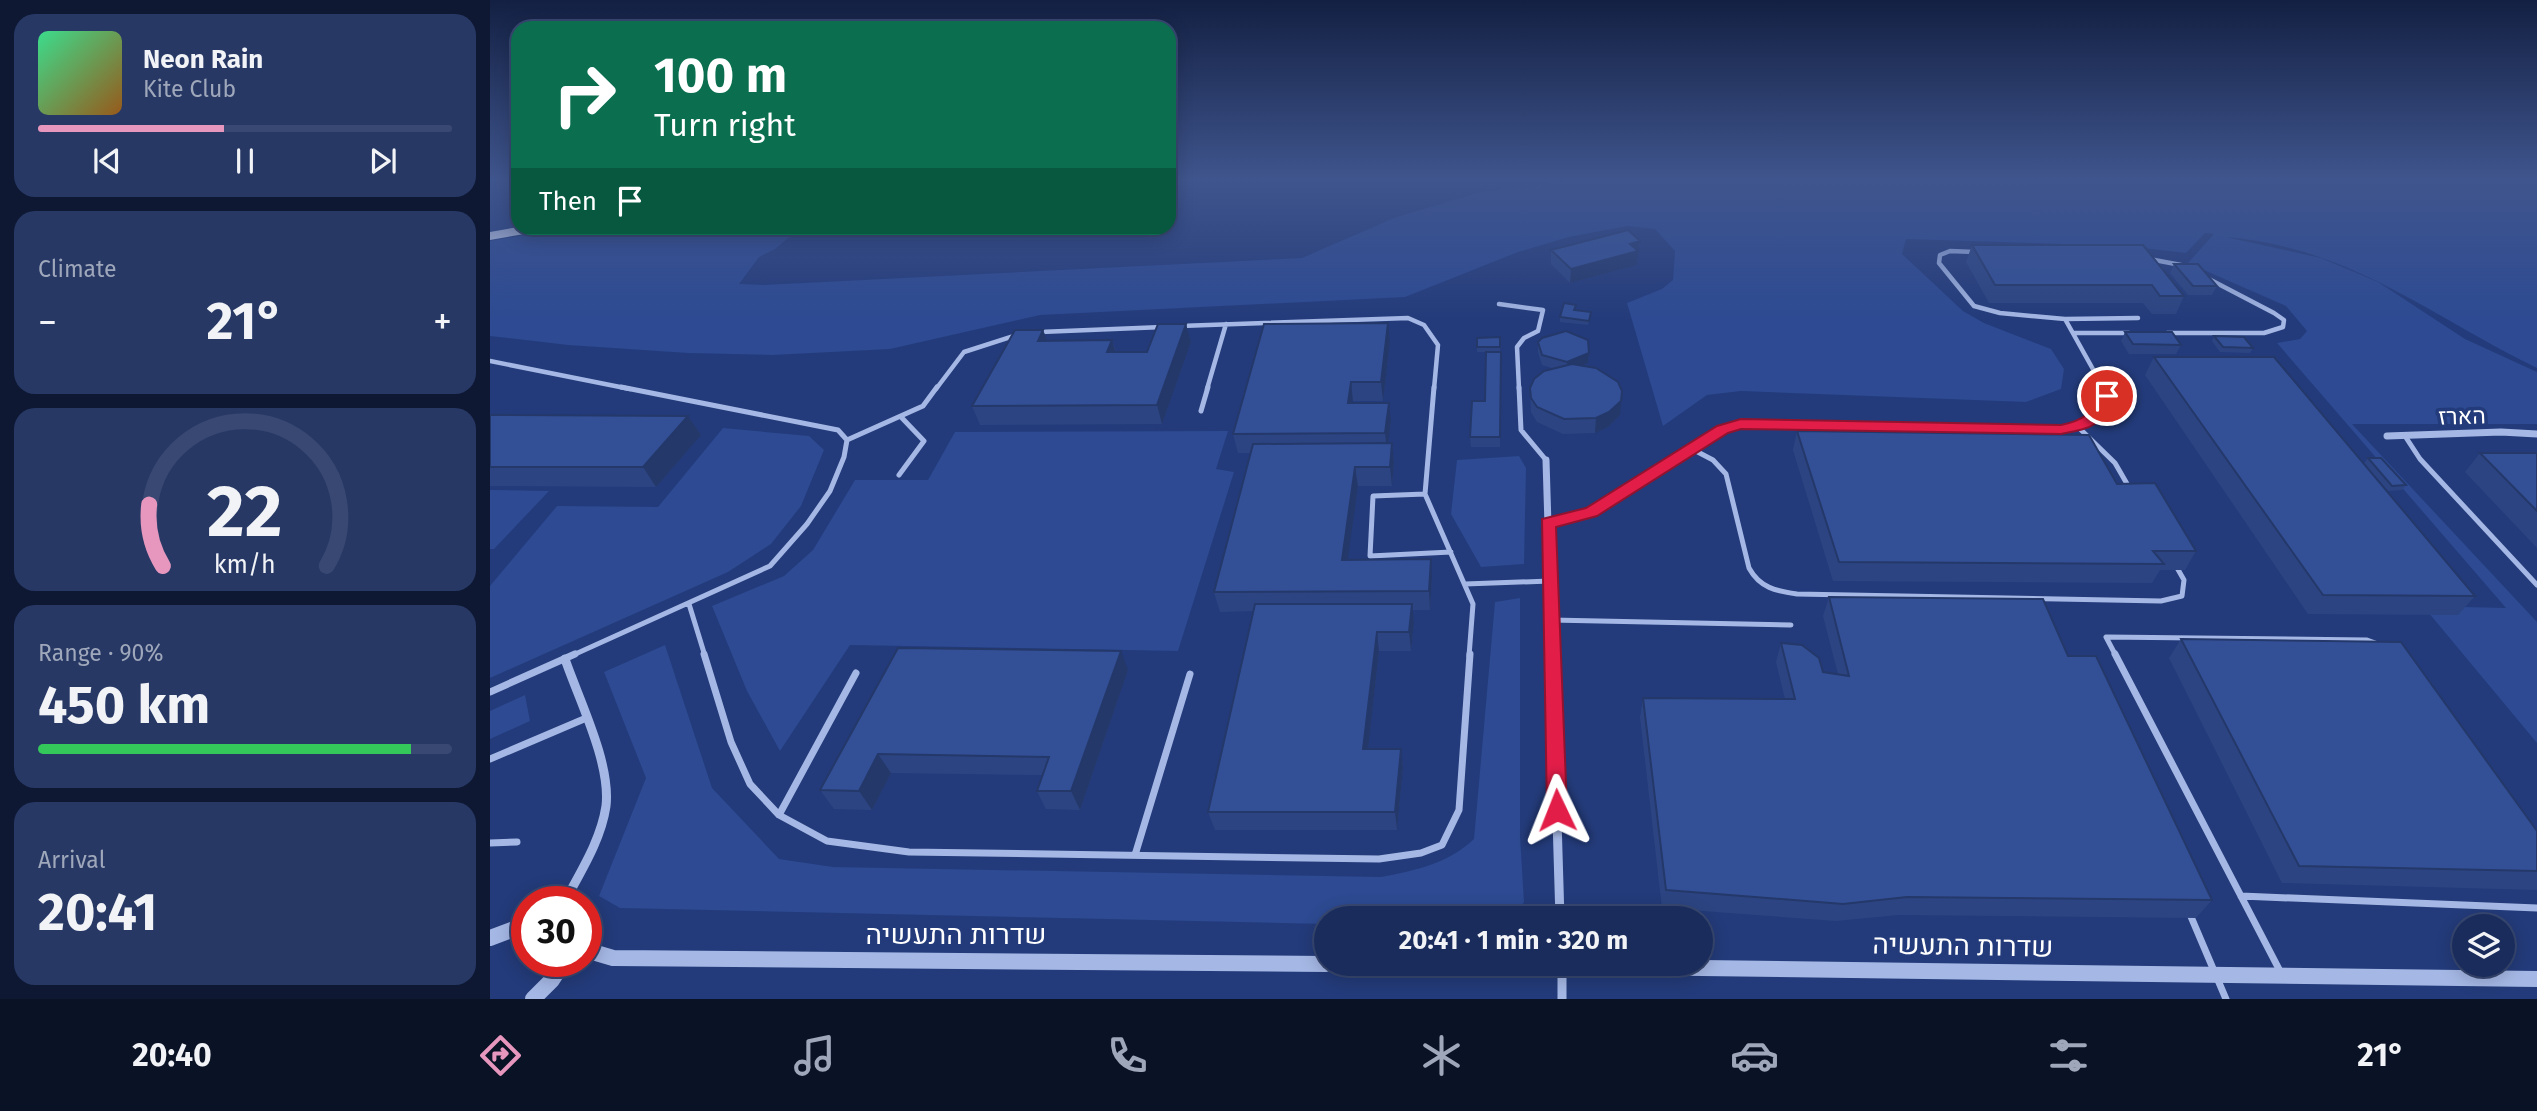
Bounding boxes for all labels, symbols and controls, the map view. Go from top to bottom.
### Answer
text: Neon Rain [143,44,263,75]
text: 100 m [654,46,787,105]
icon: right [539,49,630,140]
text: Kite Club [143,75,236,103]
text: Turn right [654,106,796,144]
icon: previous [88,142,126,180]
icon: pause [226,142,264,180]
icon: next [364,142,402,180]
icon: arrive [611,182,649,220]
text: Then [539,186,597,217]
text: Climate [38,255,117,283]
text: 21° [207,290,284,353]
text: − [38,299,57,345]
text: + [433,299,452,345]
pin [2077,366,2137,426]
icon: arrive [2088,377,2126,415]
street label: הארז [2438,401,2486,431]
text: 22 [207,468,283,555]
text: km/h [214,549,276,579]
text: Range · 90% [38,639,163,667]
text: 450 km [38,674,210,737]
position arrow [1520,773,1594,847]
text: Arrival [38,846,105,874]
text: 20:41 [38,881,157,944]
speed limit sign: 30 [511,886,602,977]
map controls [2452,914,2515,977]
button: layers [2452,914,2515,977]
street label: שדרות התעשיה [865,918,1047,951]
text: 20:41 · 1 min · 320 m [1399,925,1628,956]
street label: שדרות התעשיה [1872,927,2054,964]
icon: directions [476,1031,525,1080]
icon: music [790,1031,839,1080]
icon: phone [1103,1031,1152,1080]
icon: climate [1417,1031,1466,1080]
icon: car [1730,1031,1779,1080]
icon: filters [2044,1031,2093,1080]
text: 20:40 [132,1036,212,1074]
text: 21° [2357,1036,2405,1074]

